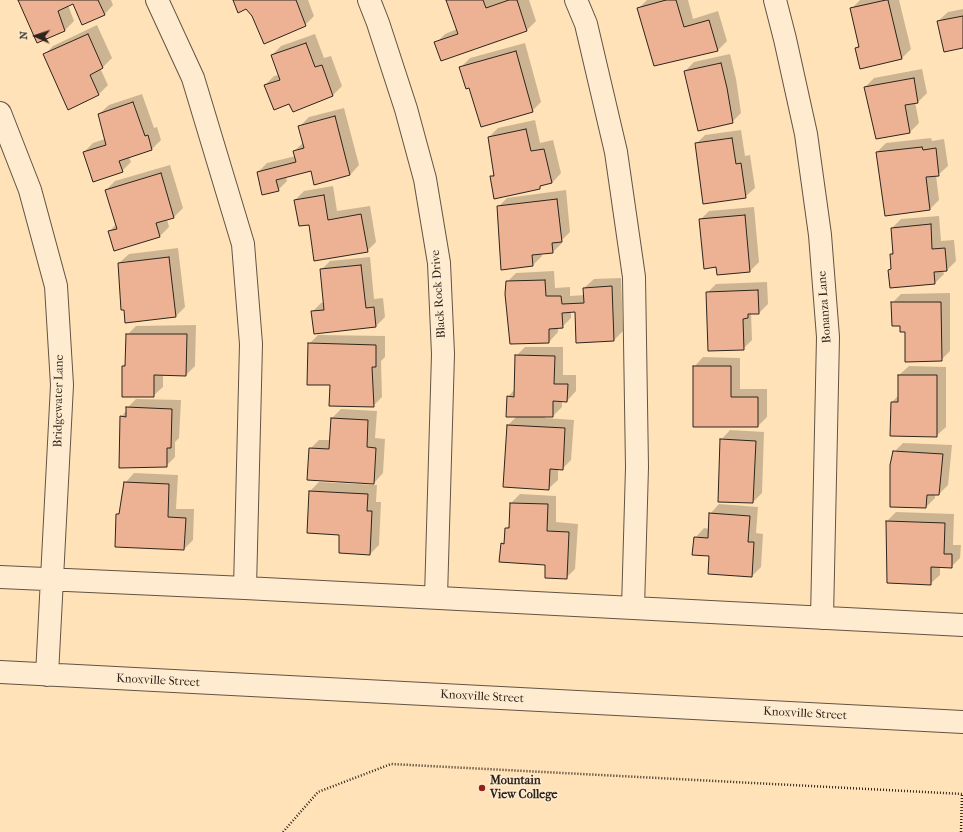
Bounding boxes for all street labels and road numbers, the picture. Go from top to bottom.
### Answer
street label: Black Rock Drive [429,249,449,339]
street label: Bonanza Lane [815,270,835,344]
street label: Bridgewater Lane [51,354,67,448]
street label: Knoxville Street [116,672,200,690]
street label: Knoxville Street [440,688,524,706]
street label: Knoxville Street [763,705,847,723]

